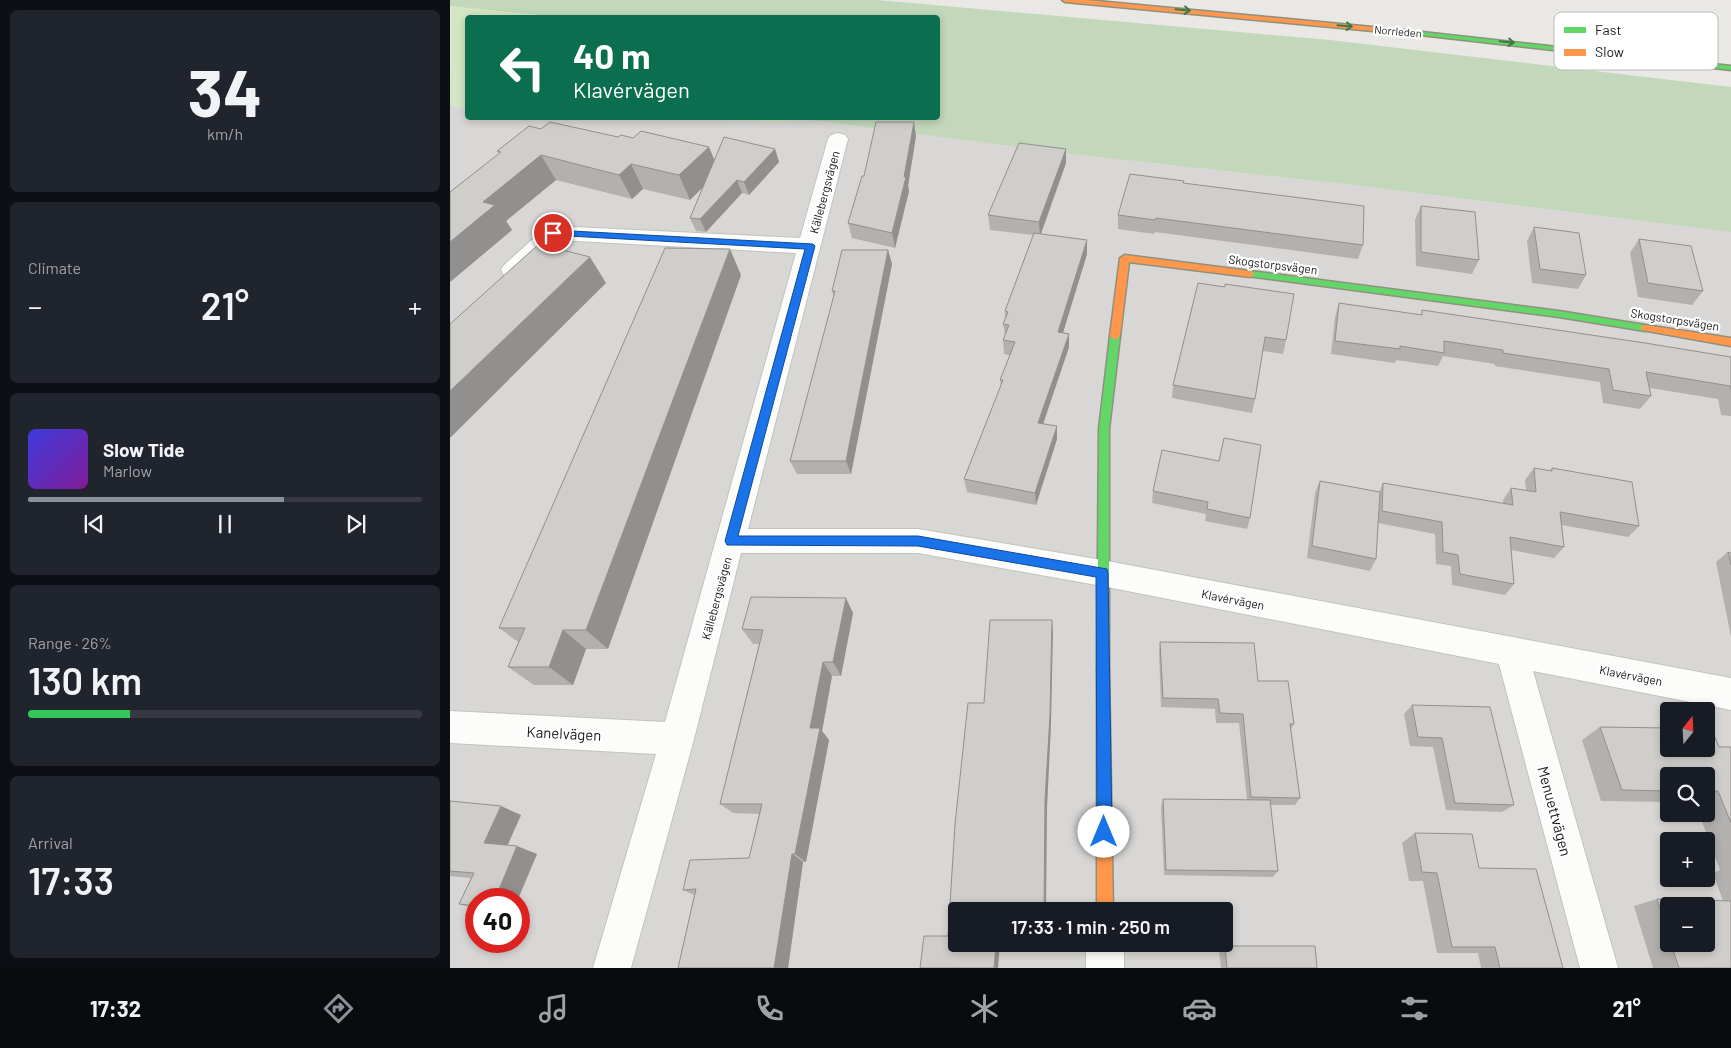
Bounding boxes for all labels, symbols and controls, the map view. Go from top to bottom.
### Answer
one-way arrow [1175,6,1191,15]
legend [1554,12,1718,70]
one-way arrow [1337,21,1353,31]
text: Fast [1595,21,1621,38]
street label: Norrleden [1374,22,1422,40]
text: 40 m [573,34,650,76]
icon: left [490,35,555,100]
one-way arrow [1499,37,1515,47]
text: Slow [1595,43,1624,60]
text: 34 [188,52,262,130]
text: Klavérvägen [573,76,690,102]
text: km/h [207,124,243,143]
street label: Källebergsvägen [806,149,842,235]
pin [532,212,574,254]
icon: arrive [539,219,567,247]
street label: Skogstorpsvägen [1228,252,1318,276]
text: Climate [28,258,81,277]
text: 21° [201,282,249,328]
text: − [28,289,42,323]
text: + [408,289,422,323]
street label: Skogstorpsvägen [1630,305,1720,333]
text: Slow Tide [103,438,185,461]
text: Marlow [103,461,152,480]
icon: previous [80,510,108,538]
icon: pause [211,510,239,538]
icon: next [342,510,370,538]
street label: Källebergsvägen [698,555,734,641]
street label: Klavérvägen [1200,586,1266,612]
text: Range · 26% [28,633,112,652]
text: 130 km [28,657,142,703]
street label: Klavérvägen [1598,662,1664,688]
north arrow [1660,702,1715,758]
map controls [1660,702,1715,952]
street label: Kanelvägen [526,722,602,744]
street label: Menuettvägen [1534,764,1576,858]
button: search [1660,767,1715,822]
position arrow [1077,805,1129,857]
button: + [1660,832,1715,887]
text: Arrival [28,833,73,852]
text: 17:33 [28,857,114,903]
speed limit sign: 40 [465,888,530,953]
button: − [1660,897,1715,952]
text: 17:33 · 1 min · 250 m [1011,915,1170,938]
icon: directions [321,991,356,1026]
icon: music [536,991,571,1026]
icon: phone [752,991,787,1026]
icon: climate [967,991,1002,1026]
icon: car [1182,991,1217,1026]
icon: filters [1397,991,1432,1026]
text: 17:32 [90,995,141,1021]
text: 21° [1613,995,1641,1021]

